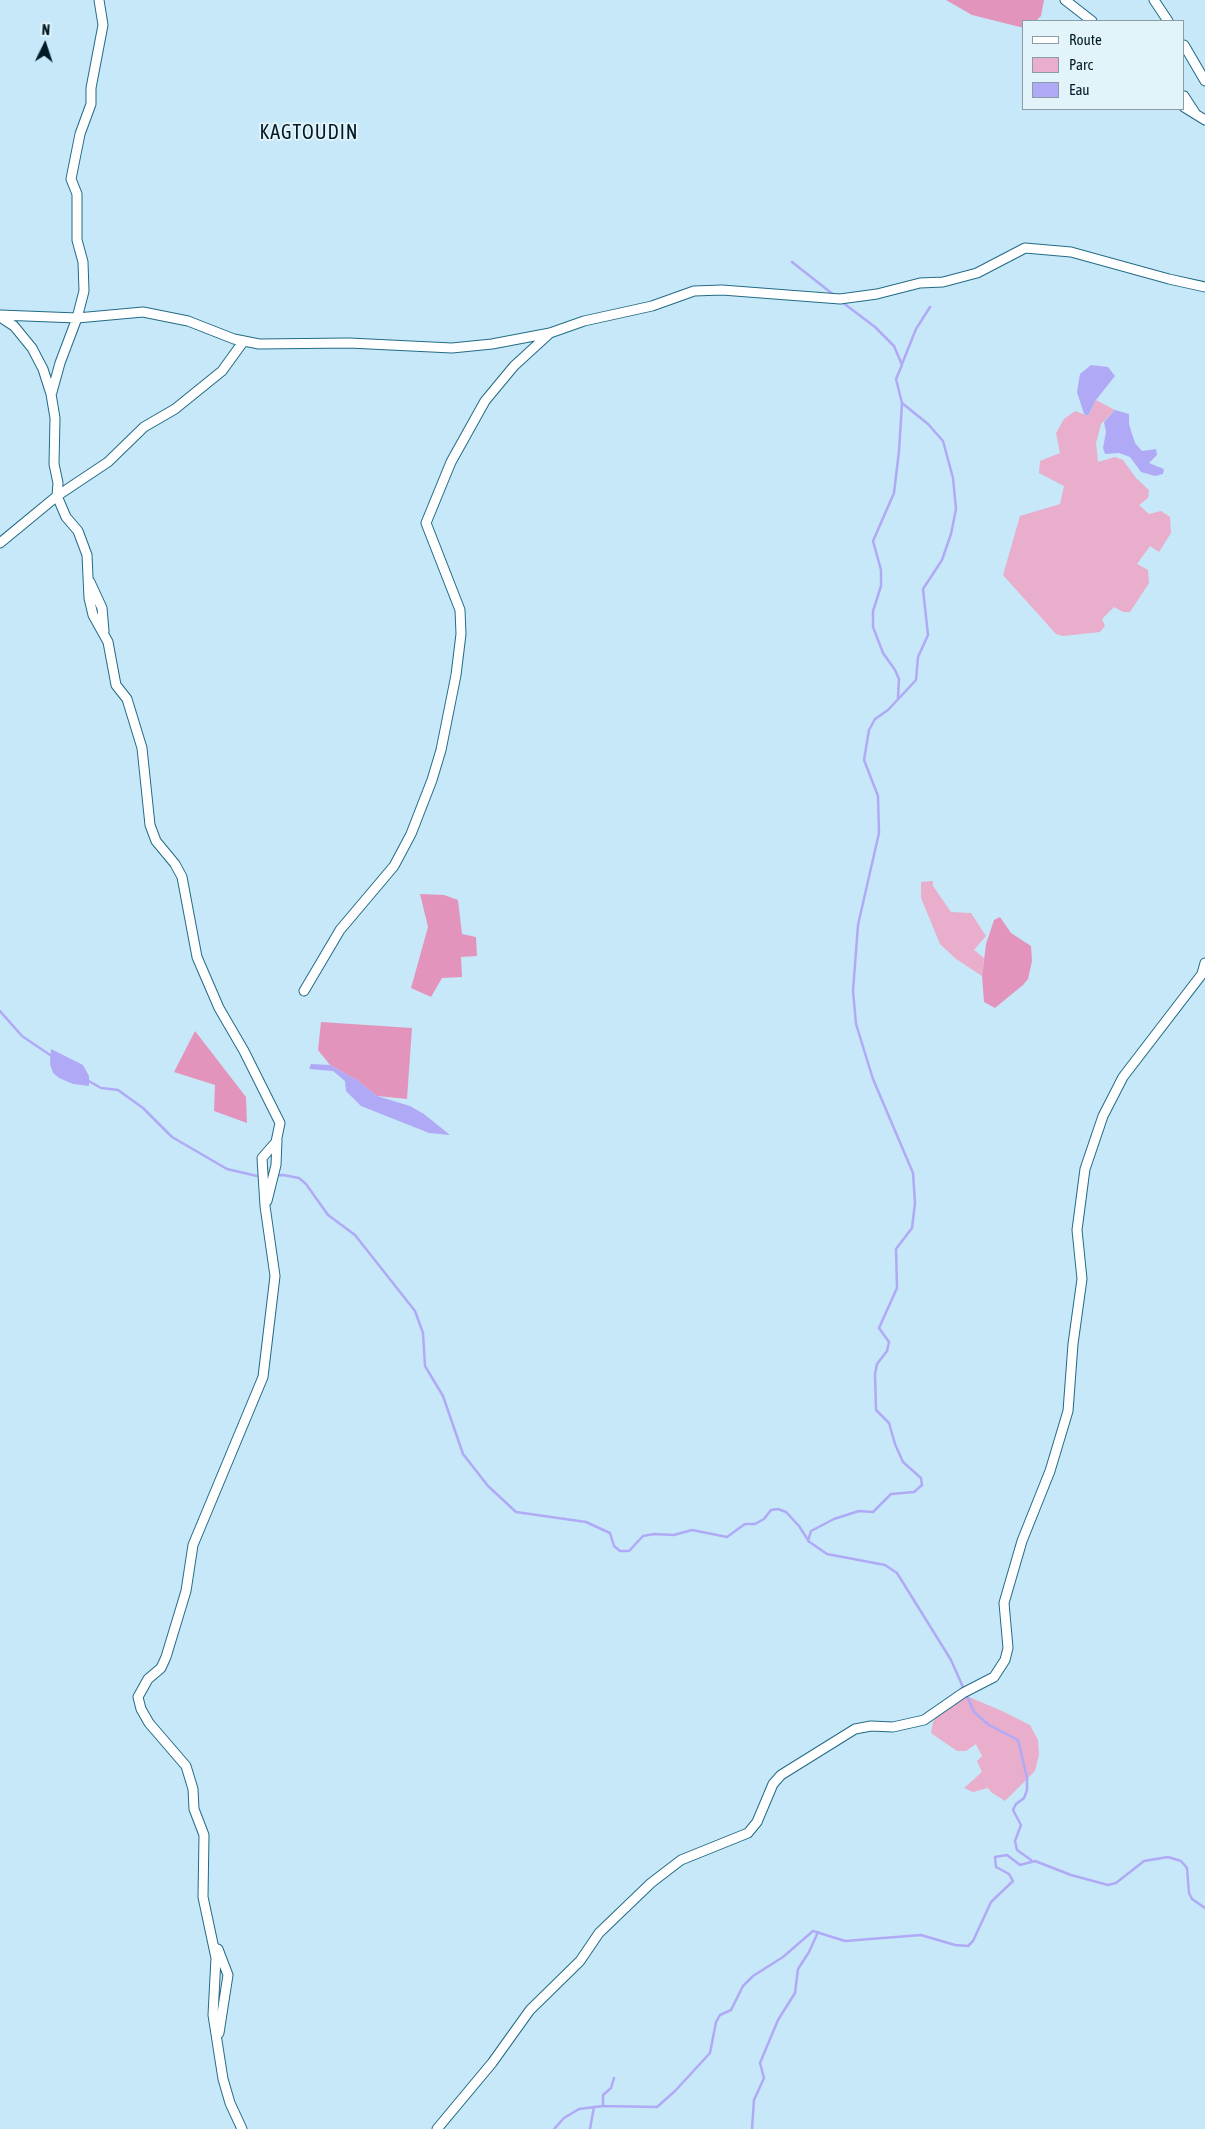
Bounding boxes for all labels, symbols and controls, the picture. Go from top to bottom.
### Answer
north arrow [20,20,70,70]
legend [1022,20,1185,110]
text: N [41,22,51,38]
text: Route [1069,31,1102,48]
text: Parc [1069,56,1093,73]
text: Eau [1069,81,1090,98]
district label: KAGTOUDIN [258,121,360,145]

